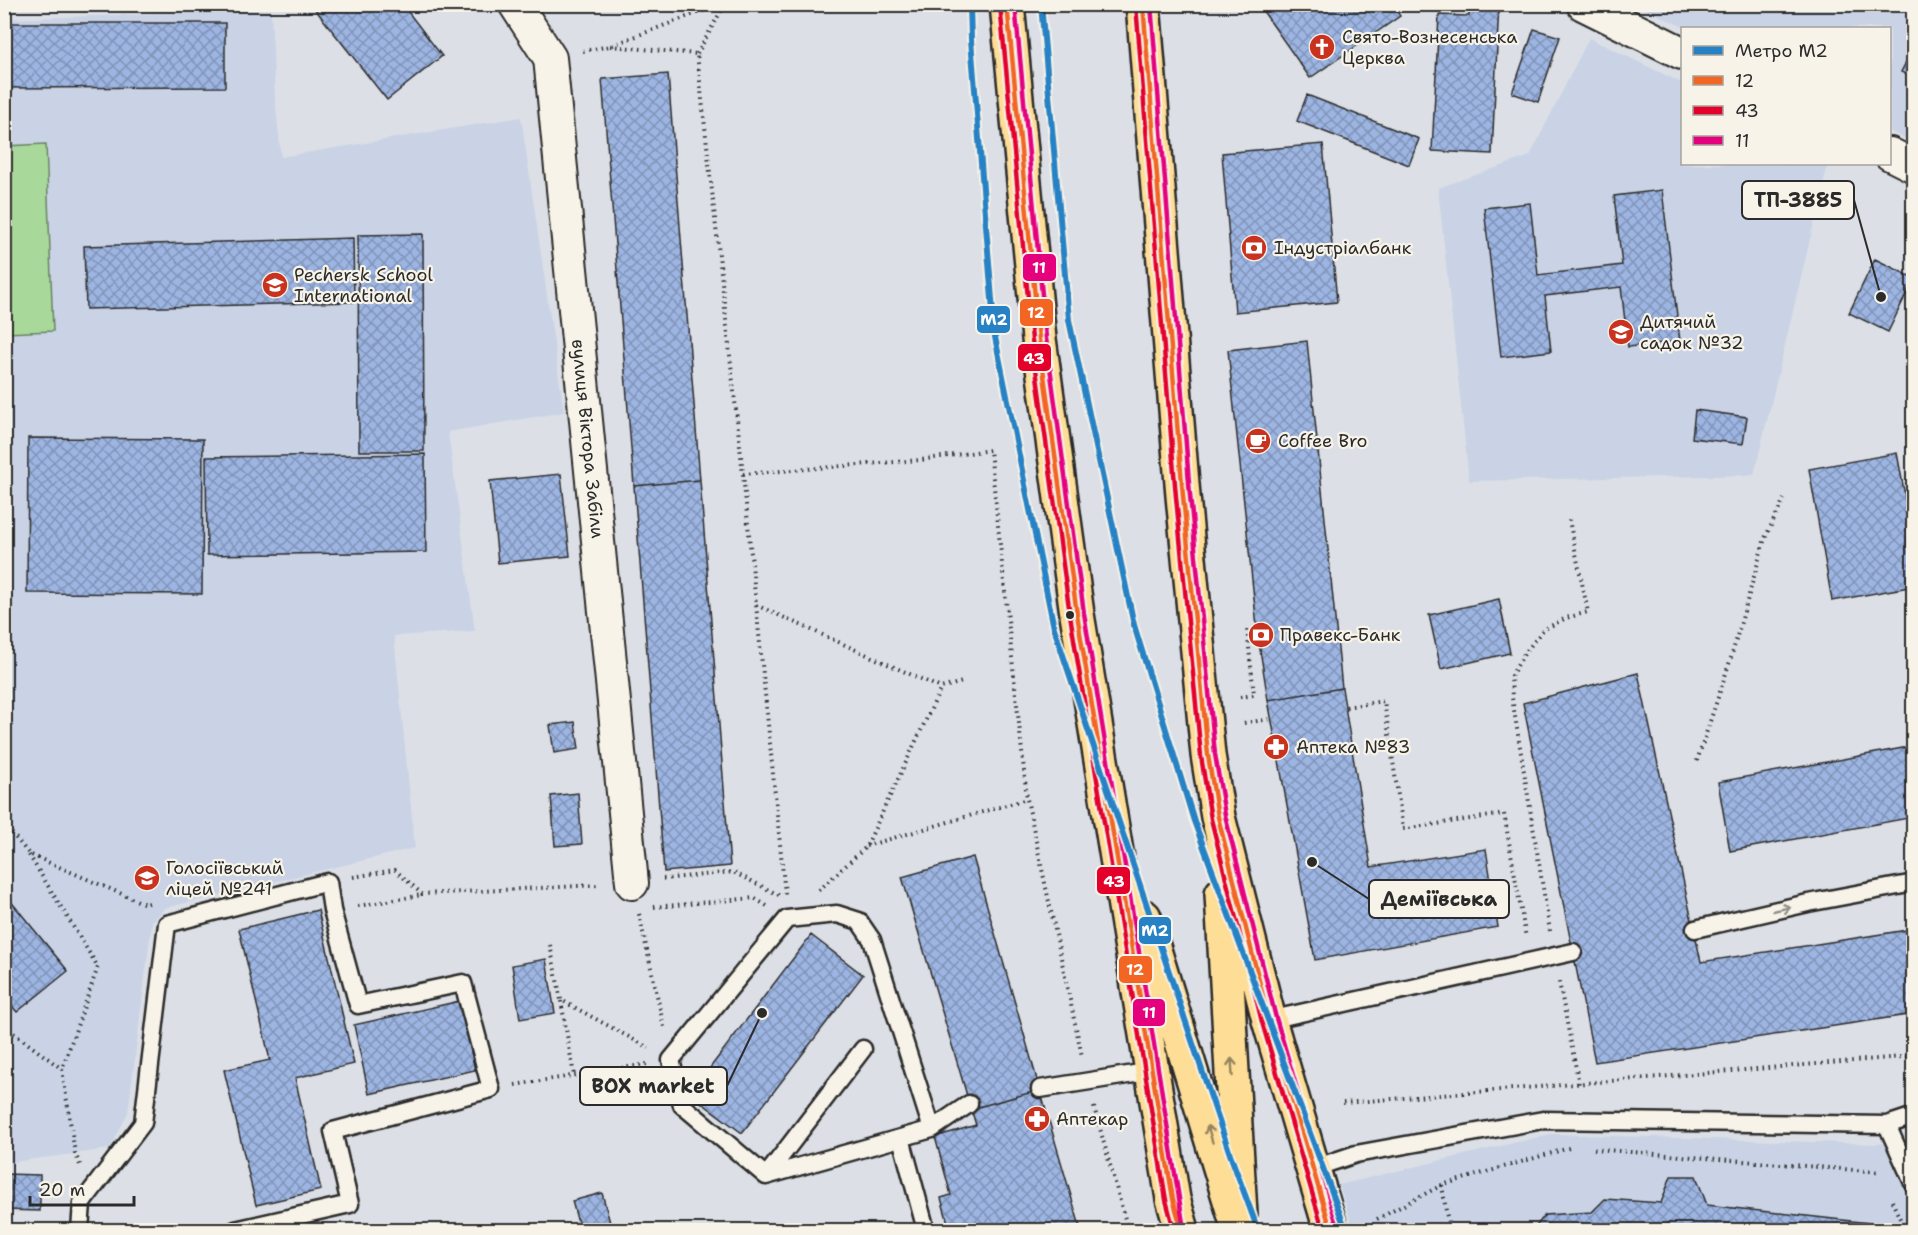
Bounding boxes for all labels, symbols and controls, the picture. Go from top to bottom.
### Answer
place label: Свято-Вознесенська Церква [1342,25,1517,70]
legend [1681,27,1891,165]
church icon: Свято-Вознесенська Церква [1307,32,1337,62]
text: Метро M2 [1735,39,1828,63]
text: 12 [1735,69,1754,93]
text: 43 [1735,99,1759,123]
text: 11 [1735,129,1749,153]
callout: ТП-3885 [1742,181,1854,219]
text: ТП-3885 [1754,187,1842,213]
bank icon: Індустріалбанк [1239,233,1269,263]
place label: Індустріалбанк [1274,236,1412,260]
line badge: 11 [1022,253,1057,282]
text: 11 [1032,257,1046,278]
place label: Pechersk School International [294,263,433,308]
school or university icon: Pechersk School International [260,270,290,300]
line badge: 12 [1019,298,1054,327]
text: 12 [1027,302,1045,323]
line badge: M2 [976,305,1011,334]
text: M2 [980,309,1008,330]
place label: Дитячий садок №32 [1640,310,1744,355]
school or university icon: Дитячий садок №32 [1606,317,1636,347]
street label: вулиця Віктора Забіли [566,338,610,540]
line badge: 43 [1017,343,1052,372]
text: 43 [1023,348,1045,369]
cafe icon: Coffee Bro [1243,426,1273,456]
place label: Coffee Bro [1278,429,1367,453]
unlabelled marker [1064,609,1076,621]
bank icon: Правекс-Банк [1246,620,1276,650]
place label: Правекс-Банк [1280,623,1401,647]
pharmacy icon: Аптека №83 [1261,732,1291,762]
place label: Аптека №83 [1296,735,1410,759]
place label: Голосіївський ліцей №241 [166,856,284,901]
school or university icon: Голосіївський ліцей №241 [132,863,162,893]
line badge: 43 [1096,866,1131,895]
text: 43 [1103,871,1125,892]
callout: Деміївська [1369,880,1509,918]
text: Деміївська [1381,886,1498,912]
one-way arrow [1772,902,1791,914]
line badge: M2 [1138,916,1172,945]
text: M2 [1141,920,1169,941]
line badge: 12 [1118,955,1153,984]
text: 12 [1126,959,1144,980]
line badge: 11 [1132,998,1166,1027]
text: 11 [1142,1002,1156,1023]
one-way arrow [1227,1058,1238,1078]
callout: BOX market [580,1067,727,1105]
text: BOX market [592,1073,715,1099]
pharmacy icon: Аптекар [1022,1104,1052,1134]
place label: Аптекар [1056,1107,1128,1131]
one-way arrow [1204,1125,1215,1144]
scale bar [30,1169,134,1207]
text: 20 m [39,1178,85,1202]

